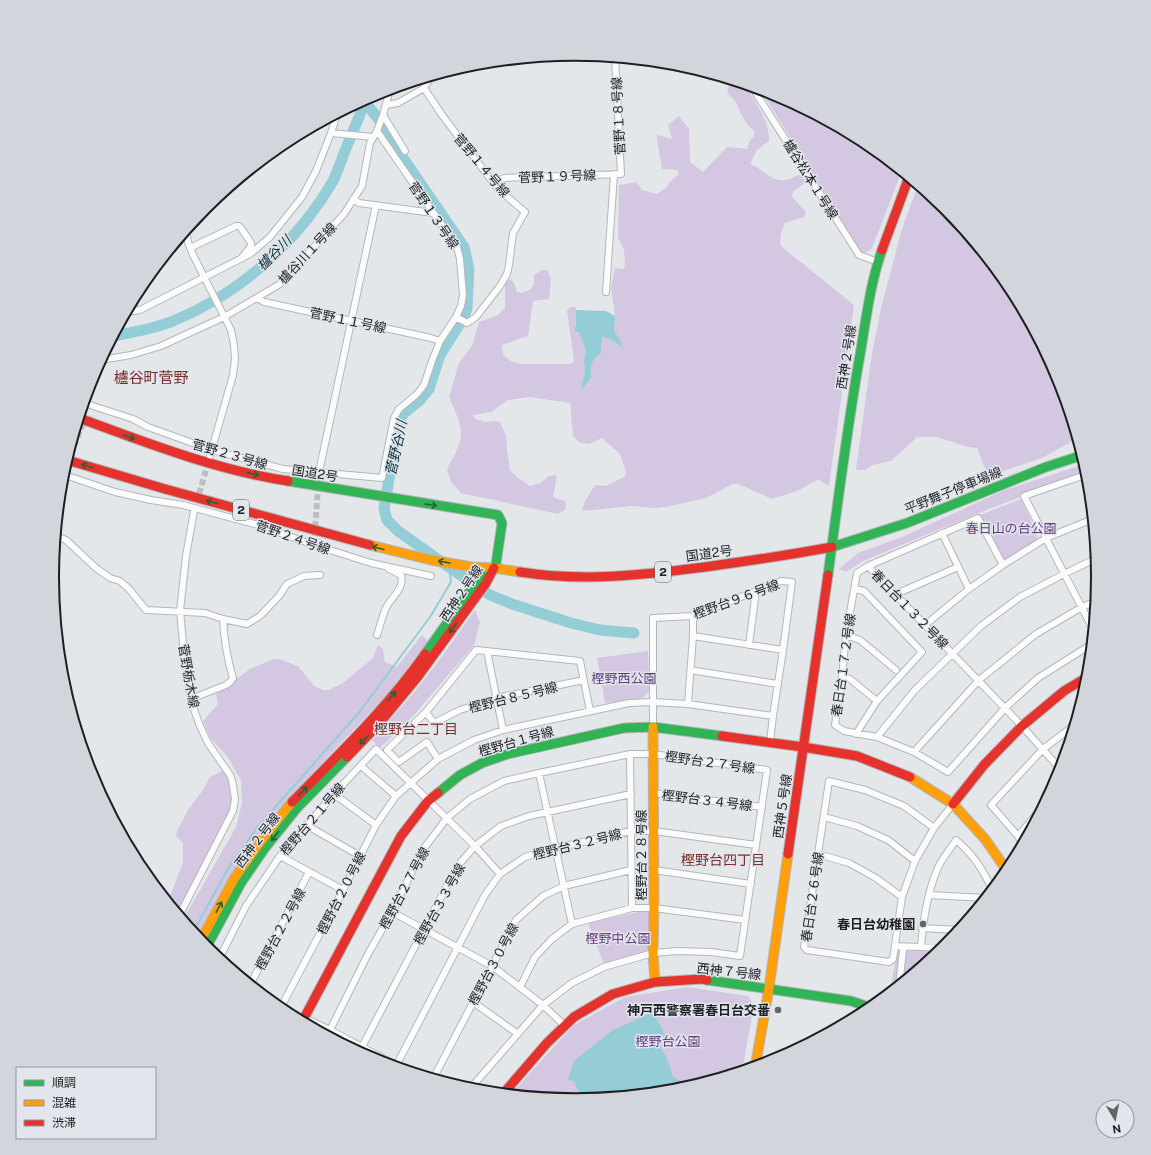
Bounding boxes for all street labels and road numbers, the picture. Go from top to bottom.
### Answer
street label: 菅野１８号線 [609,77,628,155]
street label: 菅野１４号線 [451,131,512,200]
street label: 櫨谷松本１号線 [780,137,841,222]
street label: 菅野１９号線 [518,168,596,185]
street label: 菅野１３号線 [406,179,462,252]
street label: 櫨谷川１号線 [275,220,339,287]
street label: 菅野１１号線 [308,305,388,336]
street label: 西神２号線 [834,324,859,390]
street label: 菅野２３号線 [190,437,269,472]
street label: 国道2号 [291,462,339,485]
street label: 平野舞子停車場線 [902,464,1004,517]
road number: 2 [233,500,249,520]
street label: 菅野２４号線 [254,518,332,557]
street label: 国道2号 [685,543,733,564]
street label: 西神２号線 [437,562,486,624]
road number: 2 [655,562,671,582]
street label: 春日台１３２号線 [868,567,951,652]
street label: 樫野台９６号線 [691,577,781,622]
street label: 春日台１７２号線 [829,613,858,718]
street label: 菅野栃木線 [175,643,202,709]
street label: 樫野台８５号線 [467,679,559,716]
street label: 樫野台１号線 [477,724,556,759]
street label: 樫野台２７号線 [664,749,756,776]
street label: 西神５号線 [771,773,794,839]
street label: 樫野台２１号線 [277,780,348,859]
street label: 樫野台３４号線 [661,788,753,813]
street label: 樫野台２８号線 [634,809,649,901]
street label: 西神２号線 [232,810,283,871]
street label: 樫野台３２号線 [531,826,623,863]
street label: 樫野台２７号線 [376,845,432,932]
street label: 樫野台２０号線 [314,849,369,937]
street label: 春日台２６号線 [799,851,826,943]
street label: 樫野台３３号線 [411,861,468,948]
street label: 樫野台２２号線 [252,886,308,973]
street label: 樫野台３０号線 [465,921,521,1008]
street label: 西神７号線 [696,961,762,982]

